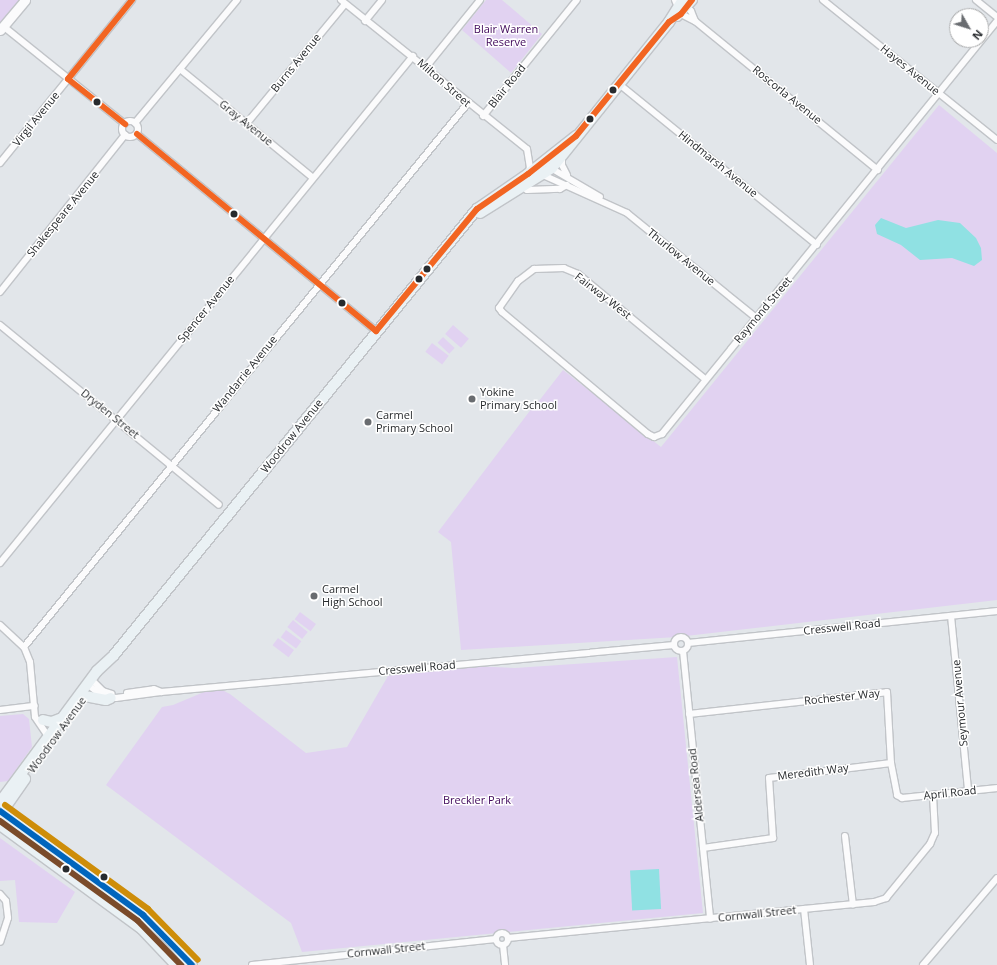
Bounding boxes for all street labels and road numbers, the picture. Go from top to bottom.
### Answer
street label: Burns Avenue [268,31,324,95]
street label: Hayes Avenue [878,42,942,98]
street label: Milton Street [415,56,473,110]
street label: Blair Road [485,61,529,111]
street label: Roscorla Avenue [750,63,824,127]
street label: Virgil Avenue [10,89,62,149]
street label: Gray Avenue [216,97,276,149]
street label: Hindmarsh Avenue [676,128,760,200]
street label: Shakespeare Avenue [24,168,102,260]
street label: Thurlow Avenue [645,226,717,288]
street label: Fairway West [572,270,634,322]
street label: Spencer Avenue [175,273,237,345]
street label: Raymond Street [732,274,794,346]
street label: Wandarrie Avenue [210,333,280,415]
street label: Dryden Street [78,386,142,442]
street label: Woodrow Avenue [258,397,326,475]
street label: Cresswell Road [803,616,881,638]
street label: Cresswell Road [378,658,456,678]
street label: Seymour Avenue [950,659,970,747]
street label: Rochester Way [803,686,881,708]
street label: Woodrow Avenue [25,694,89,776]
street label: Aldersea Road [686,748,706,822]
street label: Meredith Way [777,761,849,783]
street label: April Road [923,784,977,802]
street label: Cornwall Street [717,903,797,925]
street label: Cornwall Street [346,939,426,961]

